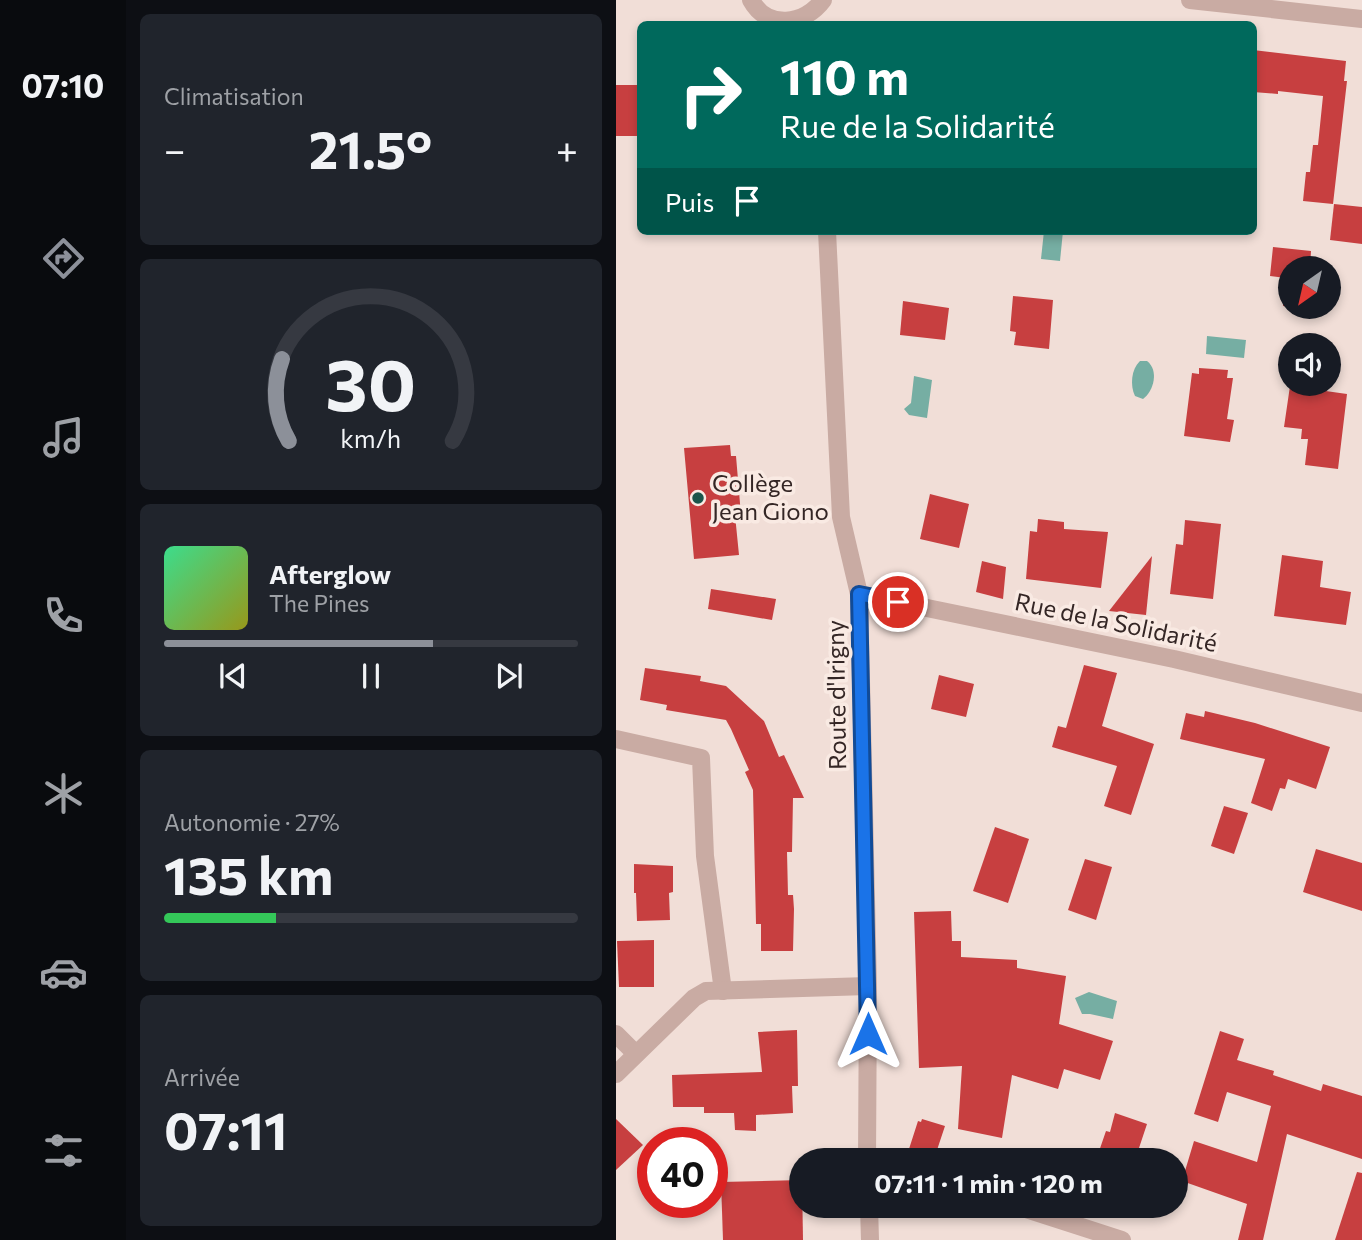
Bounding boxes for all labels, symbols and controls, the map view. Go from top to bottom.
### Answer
text: 110 m [780,45,909,105]
icon: right [665,49,756,140]
text: 07:10 [22,65,104,105]
text: Climatisation [164,82,304,110]
text: Rue de la Solidarité [780,105,1055,145]
text: 21.5° [309,116,432,180]
text: − [164,125,186,172]
text: + [556,125,578,172]
icon: arrive [728,182,766,220]
text: Puis [665,186,714,217]
icon: directions [39,234,88,283]
north arrow [1278,256,1340,318]
map controls [1278,256,1341,396]
button: sound [1278,333,1341,396]
text: 30 [326,337,416,426]
icon: music [39,413,88,462]
text: km/h [341,423,401,453]
place label: Collège Jean Giono [712,468,829,525]
marker: Collège Jean Giono [690,490,706,506]
text: Afterglow [269,558,391,589]
pin [868,572,928,632]
icon: arrive [879,583,917,621]
street label: Rue de la Solidarité [1012,586,1220,657]
text: The Pines [269,589,370,617]
icon: phone [39,591,88,640]
street label: Route d'Irigny [820,620,851,770]
icon: previous [214,657,252,695]
icon: pause [352,657,390,695]
icon: next [490,657,528,695]
icon: climate [39,769,88,818]
text: Autonomie · 27% [164,808,340,836]
text: 135 km [164,842,333,906]
icon: car [39,948,88,997]
position arrow [831,997,905,1071]
text: Arrivée [164,1063,240,1091]
text: 07:11 [164,1097,287,1161]
icon: filters [39,1126,88,1175]
speed limit sign: 40 [637,1127,728,1218]
text: 07:11 · 1 min · 120 m [874,1167,1103,1198]

